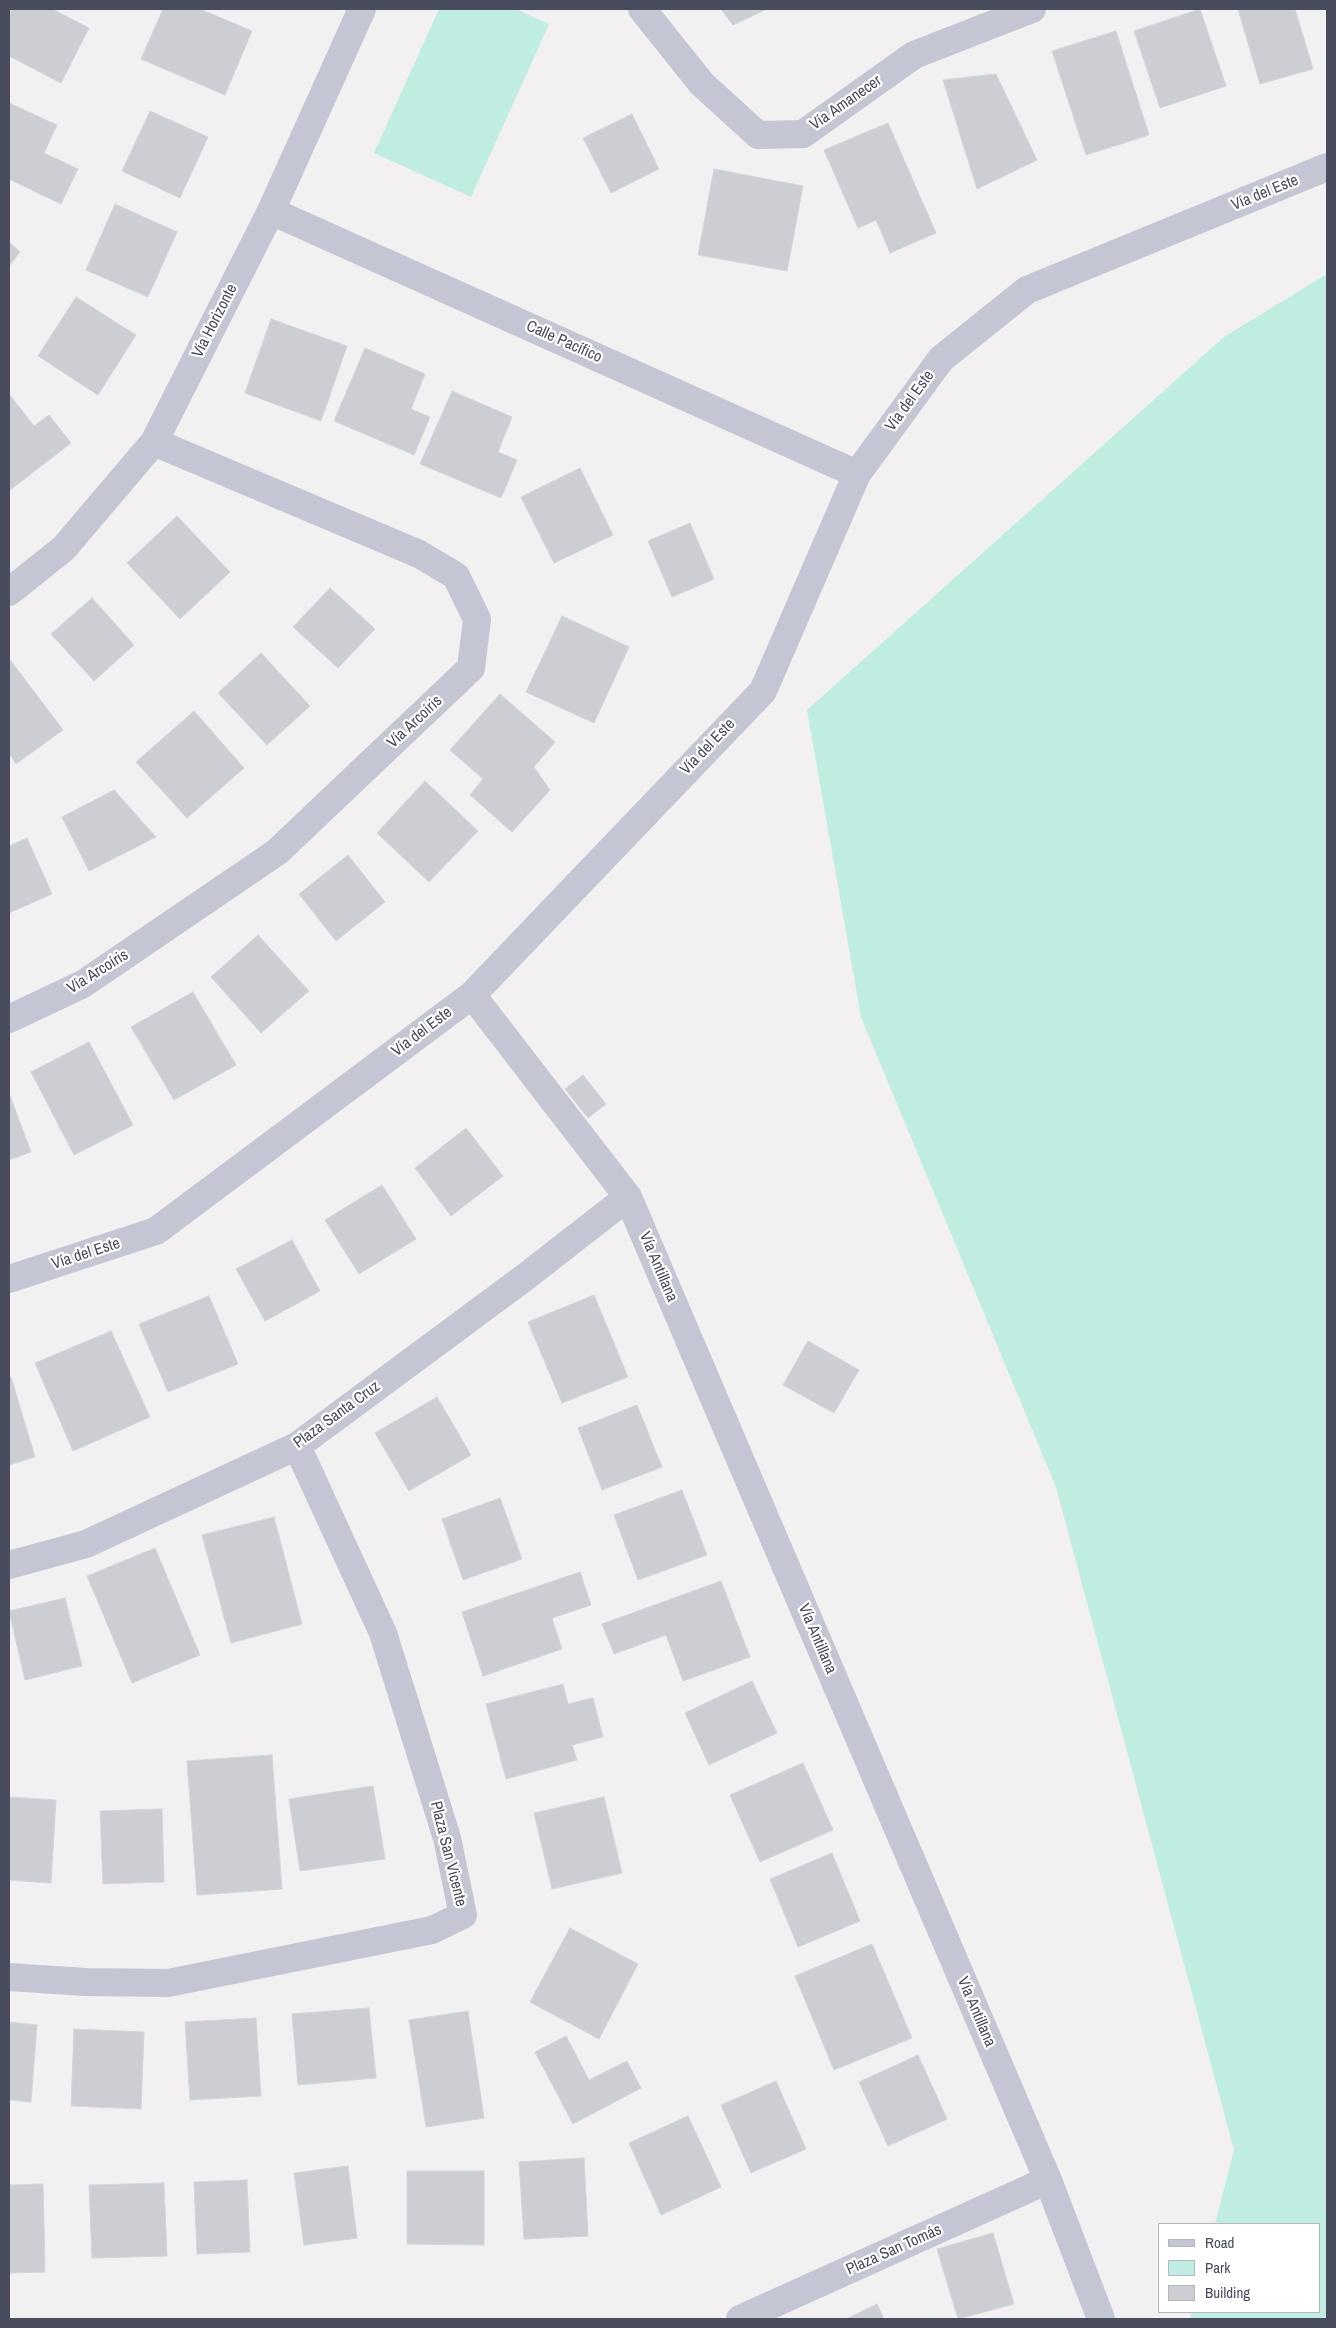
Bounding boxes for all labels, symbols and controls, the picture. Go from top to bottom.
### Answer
street label: Vía Amanecer [807,71,885,135]
street label: Vía del Este [1229,171,1301,215]
street label: Vía Horizonte [188,281,242,361]
street label: Calle Pacífico [523,317,605,367]
street label: Vía del Este [882,367,938,435]
street label: Vía Arcoíris [383,692,447,752]
street label: Vía del Este [677,715,739,779]
street label: Vía Arcoíris [64,946,132,998]
street label: Vía del Este [388,1003,456,1061]
street label: Vía Antillana [635,1229,681,1305]
street label: Vía del Este [49,1234,123,1274]
street label: Plaza Santa Cruz [290,1377,384,1453]
street label: Vía Antillana [794,1601,840,1677]
street label: Plaza San Vicente [426,1799,470,1909]
street label: Vía Antillana [953,1974,999,2050]
street label: Plaza San Tomás [843,2220,945,2280]
legend [1158,2223,1321,2313]
text: Road [1205,2232,1234,2253]
text: Park [1205,2257,1230,2278]
text: Building [1205,2282,1250,2303]

